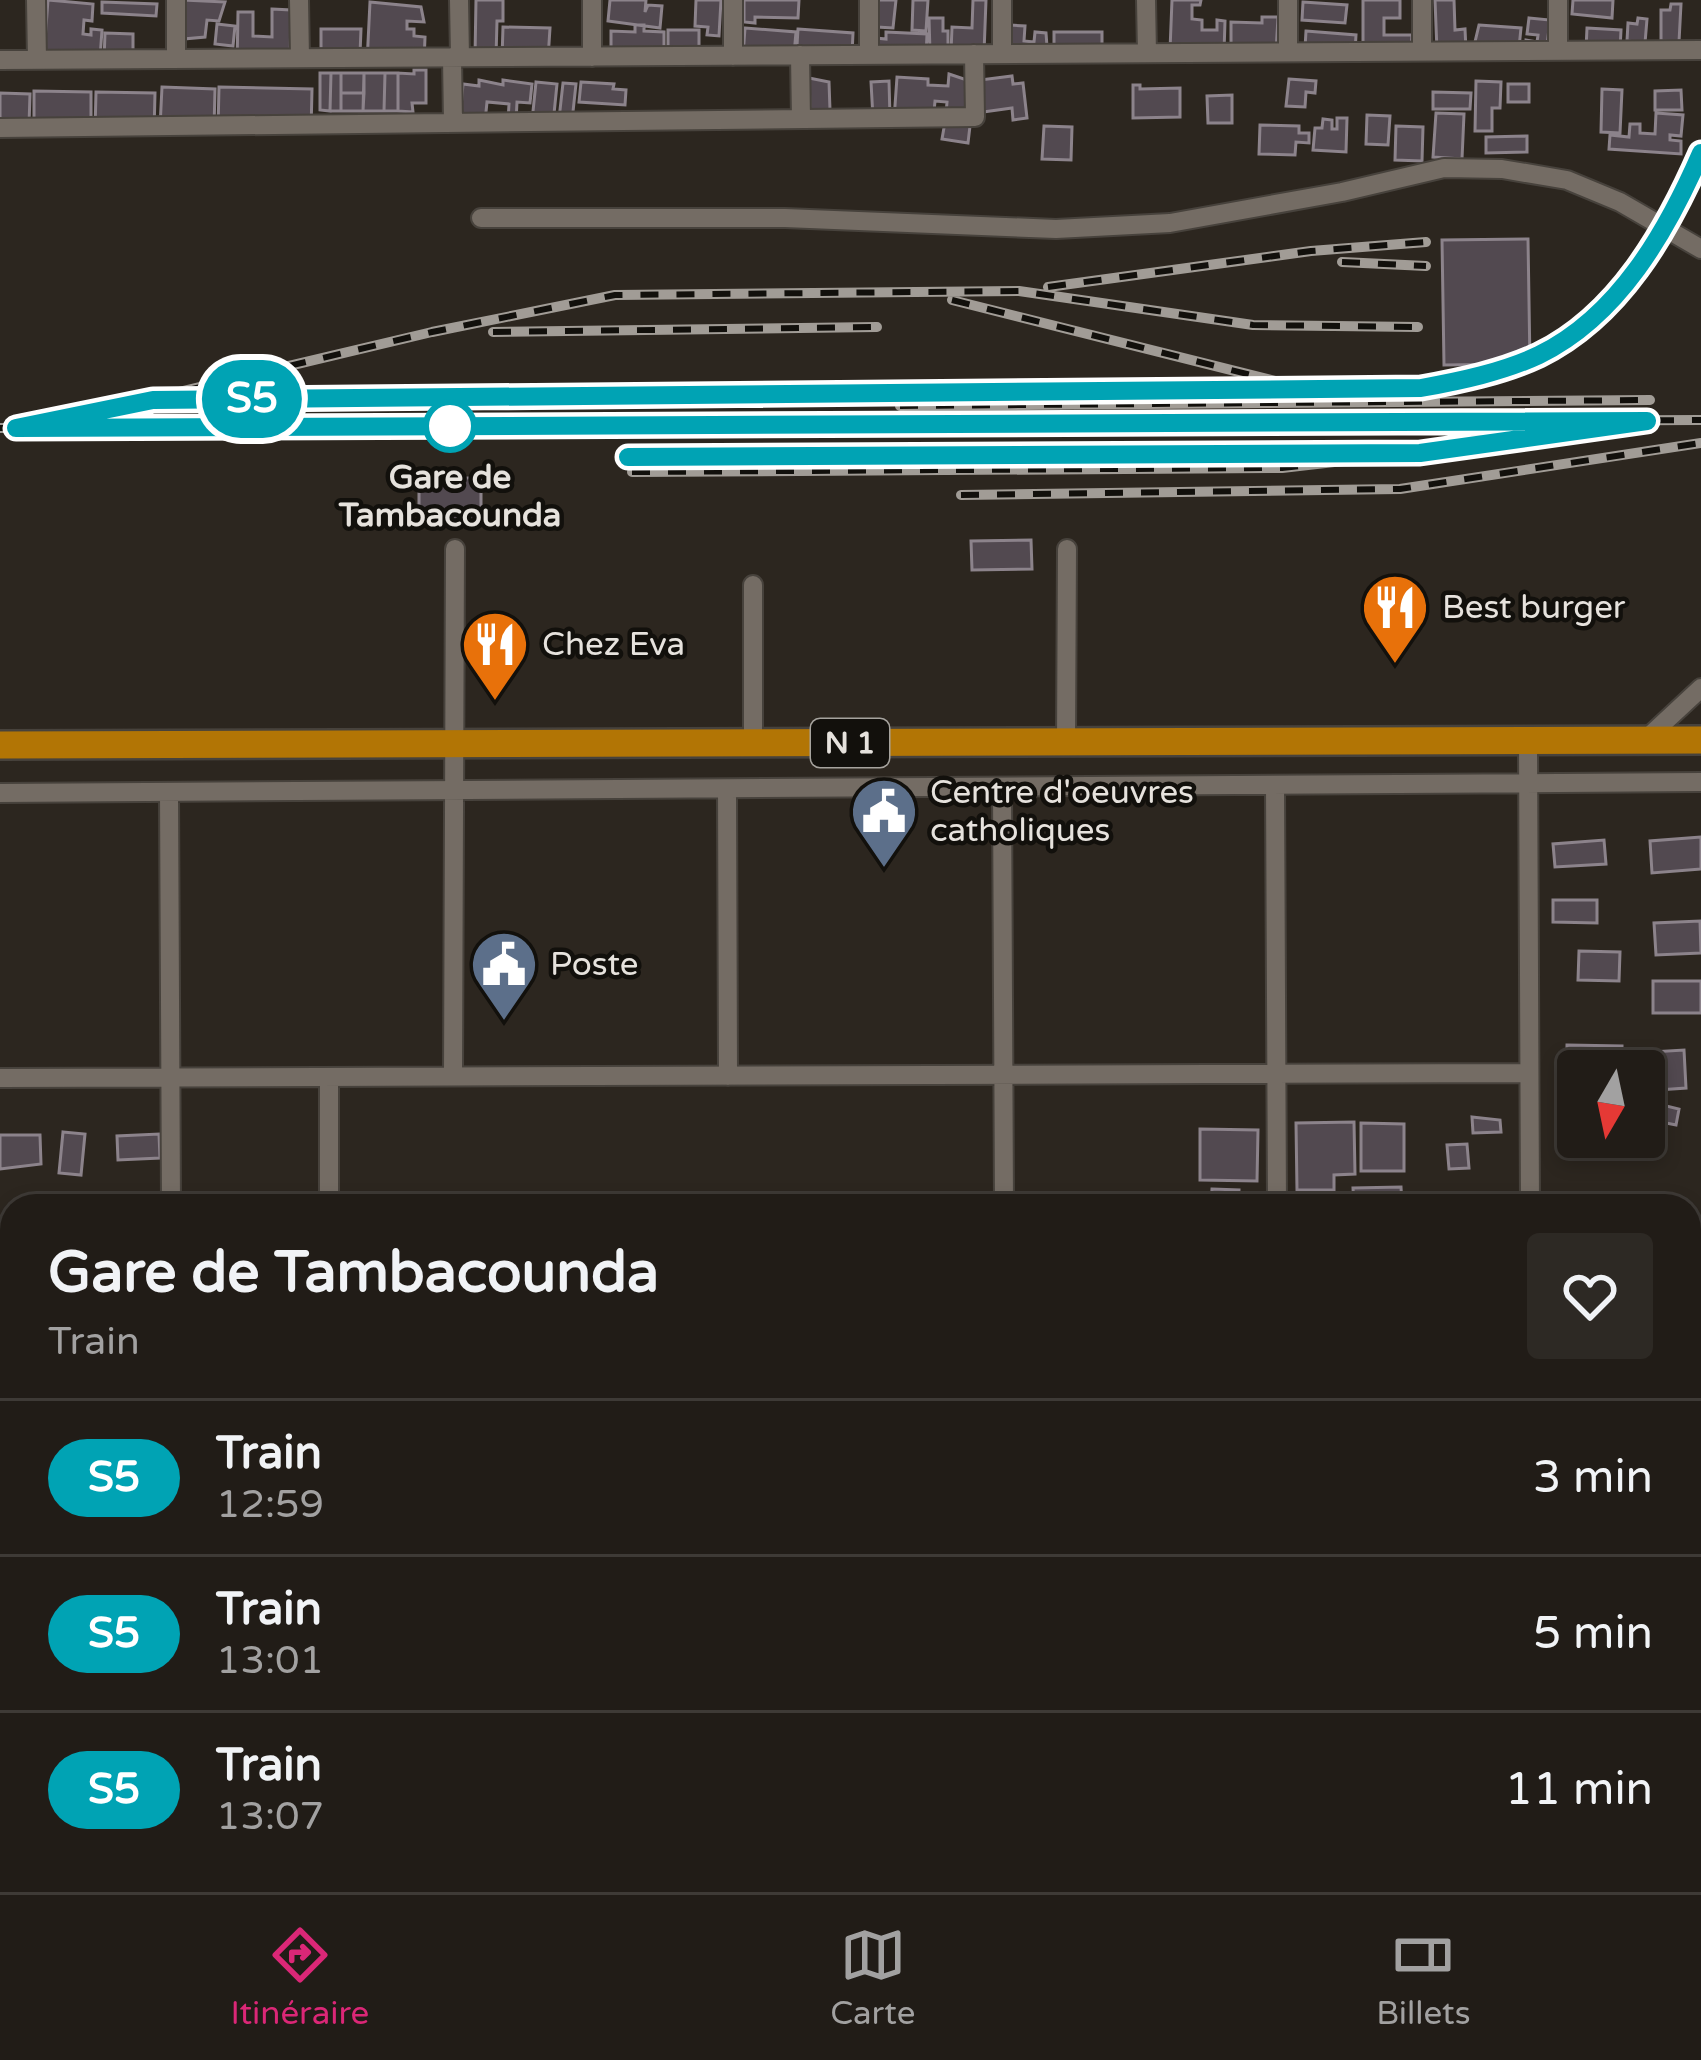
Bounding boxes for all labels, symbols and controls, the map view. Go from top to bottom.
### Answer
line badge: S5 [198,360,306,438]
text: S5 [226,373,278,424]
marker: Gare de Tambacounda [425,401,475,451]
place label: Gare de Tambacounda [338,458,561,535]
restaurant icon: Best burger [1360,572,1430,666]
place label: Best burger [1442,588,1626,627]
restaurant icon: Chez Eva [460,609,530,703]
place label: Chez Eva [542,625,685,664]
road number: N 1 [811,719,889,767]
place label: Centre d'oeuvres catholiques [930,773,1194,850]
public building icon: Centre d'oeuvres catholiques [849,776,919,870]
public building icon: Poste [469,929,539,1023]
place label: Poste [550,945,639,984]
north arrow [1557,1050,1665,1158]
map controls [1557,1050,1665,1158]
button: heart [1527,1233,1653,1359]
text: Gare de Tambacounda [48,1239,659,1307]
text: Train [48,1318,140,1365]
text: Train [216,1427,322,1481]
text: 3 min [1533,1451,1653,1505]
text: S5 [88,1452,140,1503]
text: 12:59 [216,1481,324,1528]
text: Train [216,1583,322,1637]
text: 5 min [1533,1607,1653,1661]
text: S5 [88,1608,140,1659]
text: 13:01 [216,1637,324,1684]
text: Train [216,1739,322,1793]
text: 11 min [1505,1763,1653,1817]
text: S5 [88,1764,140,1815]
text: 13:07 [216,1793,324,1840]
tab: Itinéraire [230,1922,369,2033]
tab: Carte [830,1922,915,2033]
tab: Billets [1376,1922,1471,2033]

